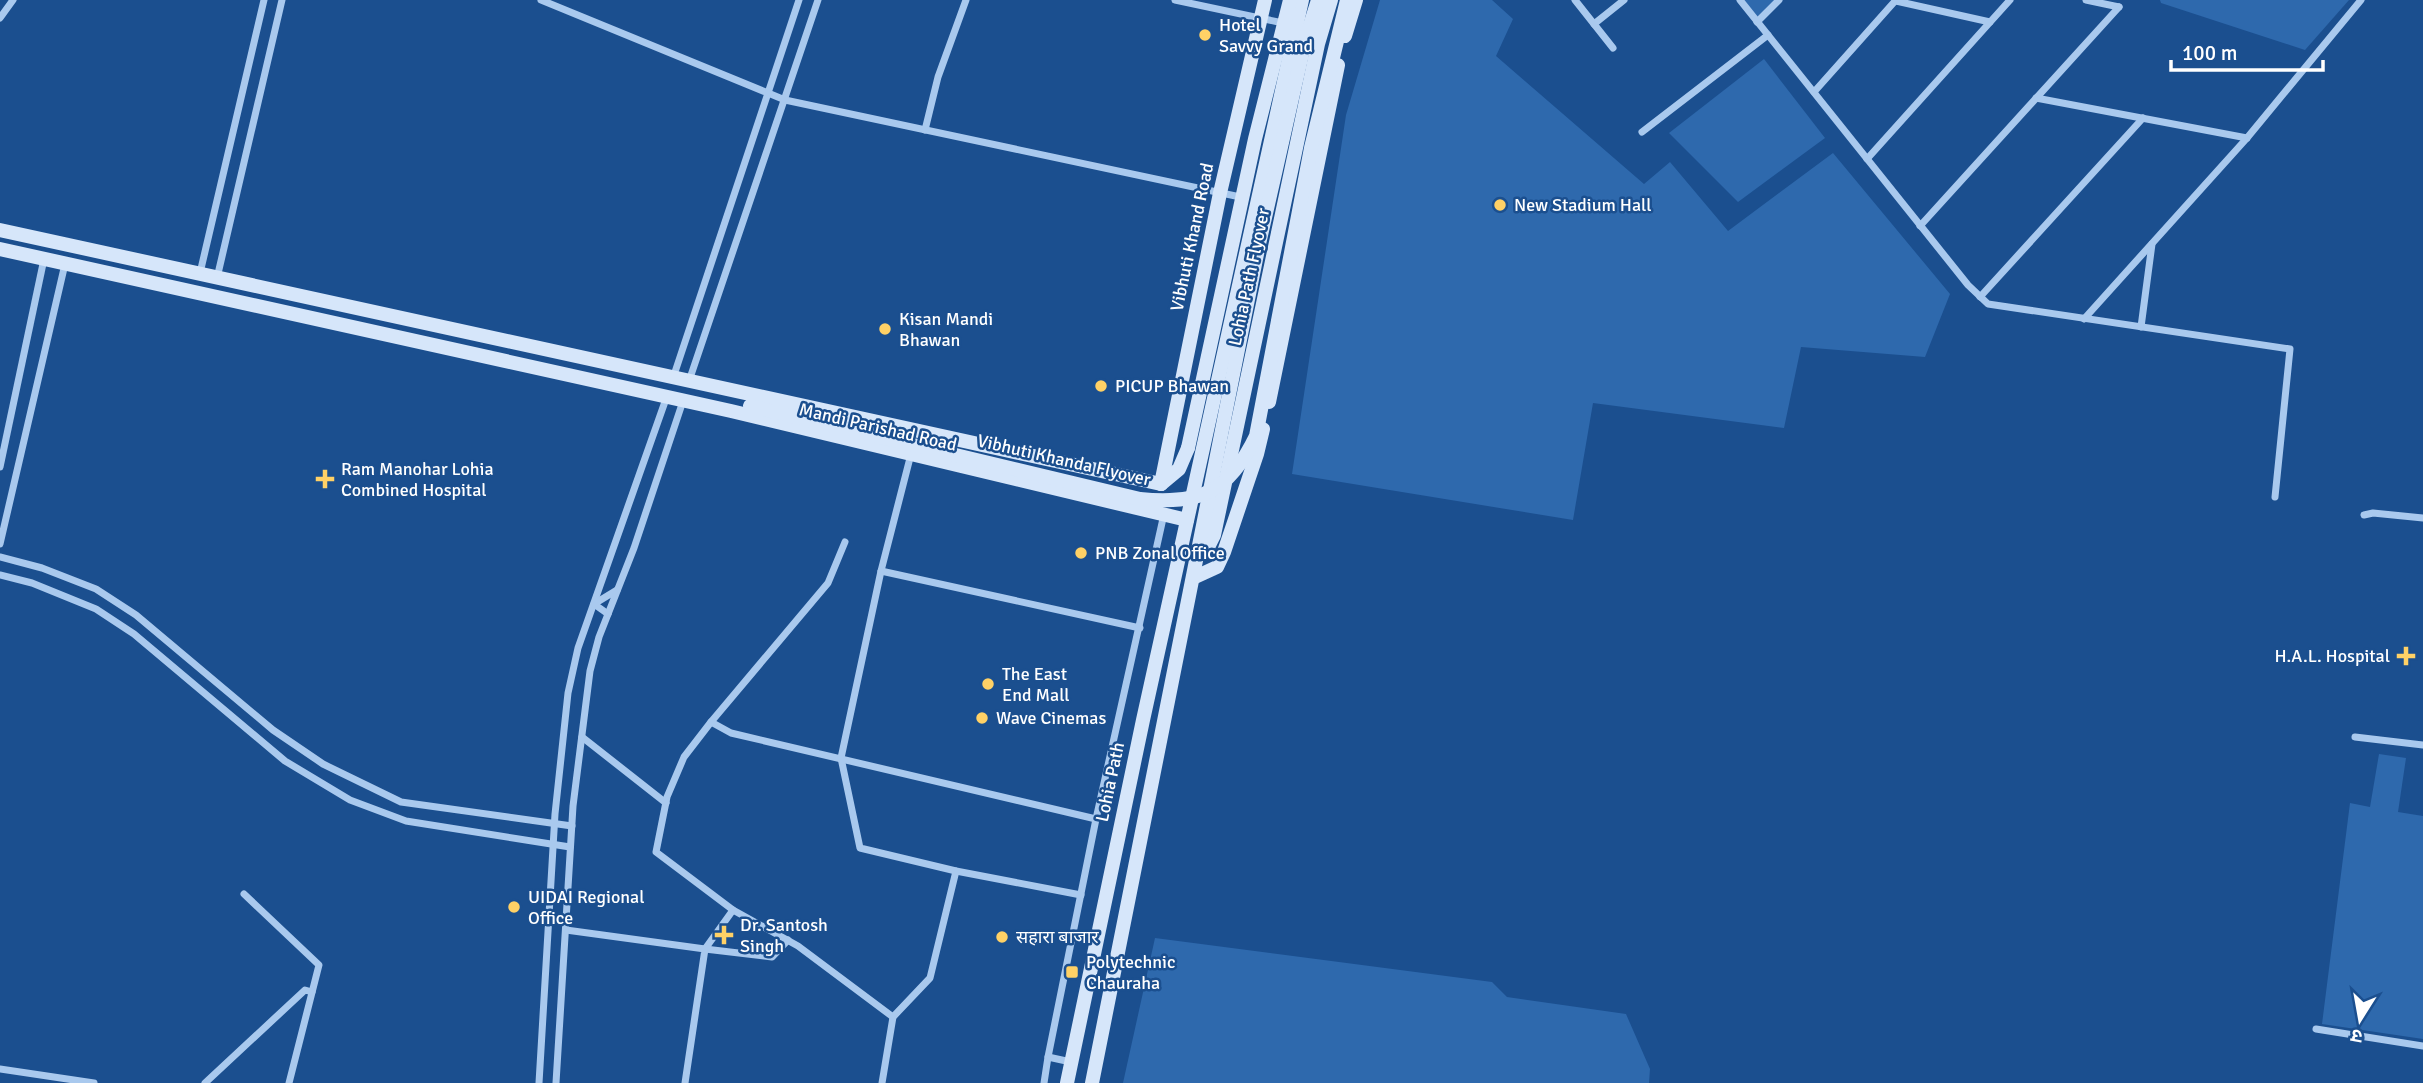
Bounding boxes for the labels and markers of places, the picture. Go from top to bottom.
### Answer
place label: Hotel Savvy Grand [1219,14,1313,57]
marker: Hotel Savvy Grand [1197,27,1213,43]
place label: New Stadium Hall [1514,194,1652,216]
marker: New Stadium Hall [1492,197,1508,213]
place label: Kisan Mandi Bhawan [899,308,993,351]
marker: Kisan Mandi Bhawan [877,321,893,337]
place label: PICUP Bhawan [1115,375,1229,397]
marker: PICUP Bhawan [1093,378,1109,394]
place label: Ram Manohar Lohia Combined Hospital [341,458,494,501]
marker: Ram Manohar Lohia Combined Hospital [315,469,335,489]
place label: PNB Zonal Office [1095,542,1225,564]
marker: PNB Zonal Office [1073,545,1089,561]
place label: H.A.L. Hospital [2274,645,2390,667]
marker: H.A.L. Hospital [2396,646,2416,666]
place label: The East End Mall [1002,663,1070,706]
marker: The East End Mall [980,676,996,692]
place label: Wave Cinemas [996,707,1106,729]
marker: Wave Cinemas [974,710,990,726]
place label: UIDAI Regional Office [528,886,645,929]
marker: UIDAI Regional Office [506,899,522,915]
place label: Dr. Santosh Singh [740,914,828,957]
marker: Dr. Santosh Singh [714,925,734,945]
place label: सहारा बाजार [1016,926,1099,948]
marker: सहारा बाजार [994,929,1010,945]
place label: Polytechnic Chauraha [1086,951,1175,994]
marker: Polytechnic Chauraha [1064,964,1080,980]

